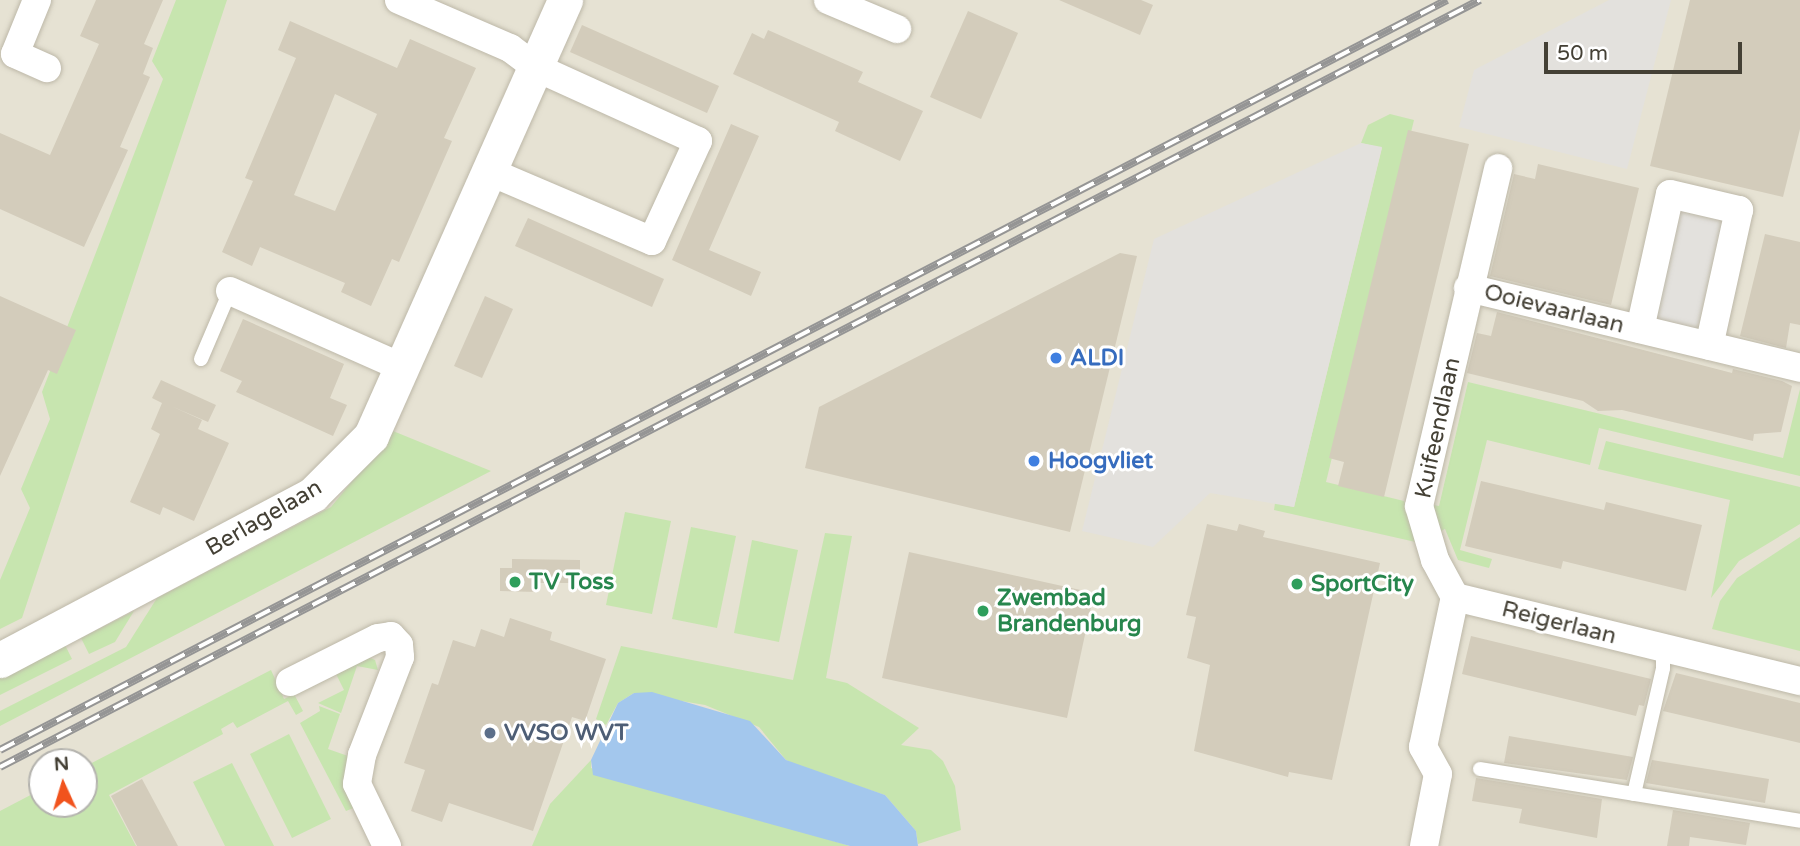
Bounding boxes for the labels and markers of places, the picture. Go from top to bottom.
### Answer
place label: ALDI [1070,344,1124,372]
marker: ALDI [1048,350,1064,366]
place label: Hoogvliet [1048,447,1153,475]
marker: Hoogvliet [1026,453,1042,469]
place label: TV Toss [529,568,614,596]
place label: SportCity [1311,570,1414,598]
marker: TV Toss [507,574,523,590]
marker: SportCity [1289,576,1305,592]
place label: Zwembad Brandenburg [997,584,1142,638]
marker: Zwembad Brandenburg [975,603,991,619]
place label: VVSO WVT [504,719,629,747]
marker: VVSO WVT [482,725,498,741]

